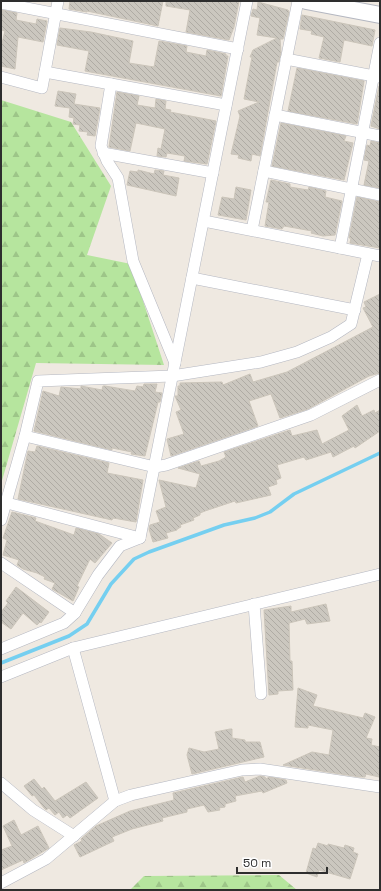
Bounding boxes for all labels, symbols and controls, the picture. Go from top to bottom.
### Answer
scale bar [237,849,327,875]
text: 50 m [243,855,271,871]

